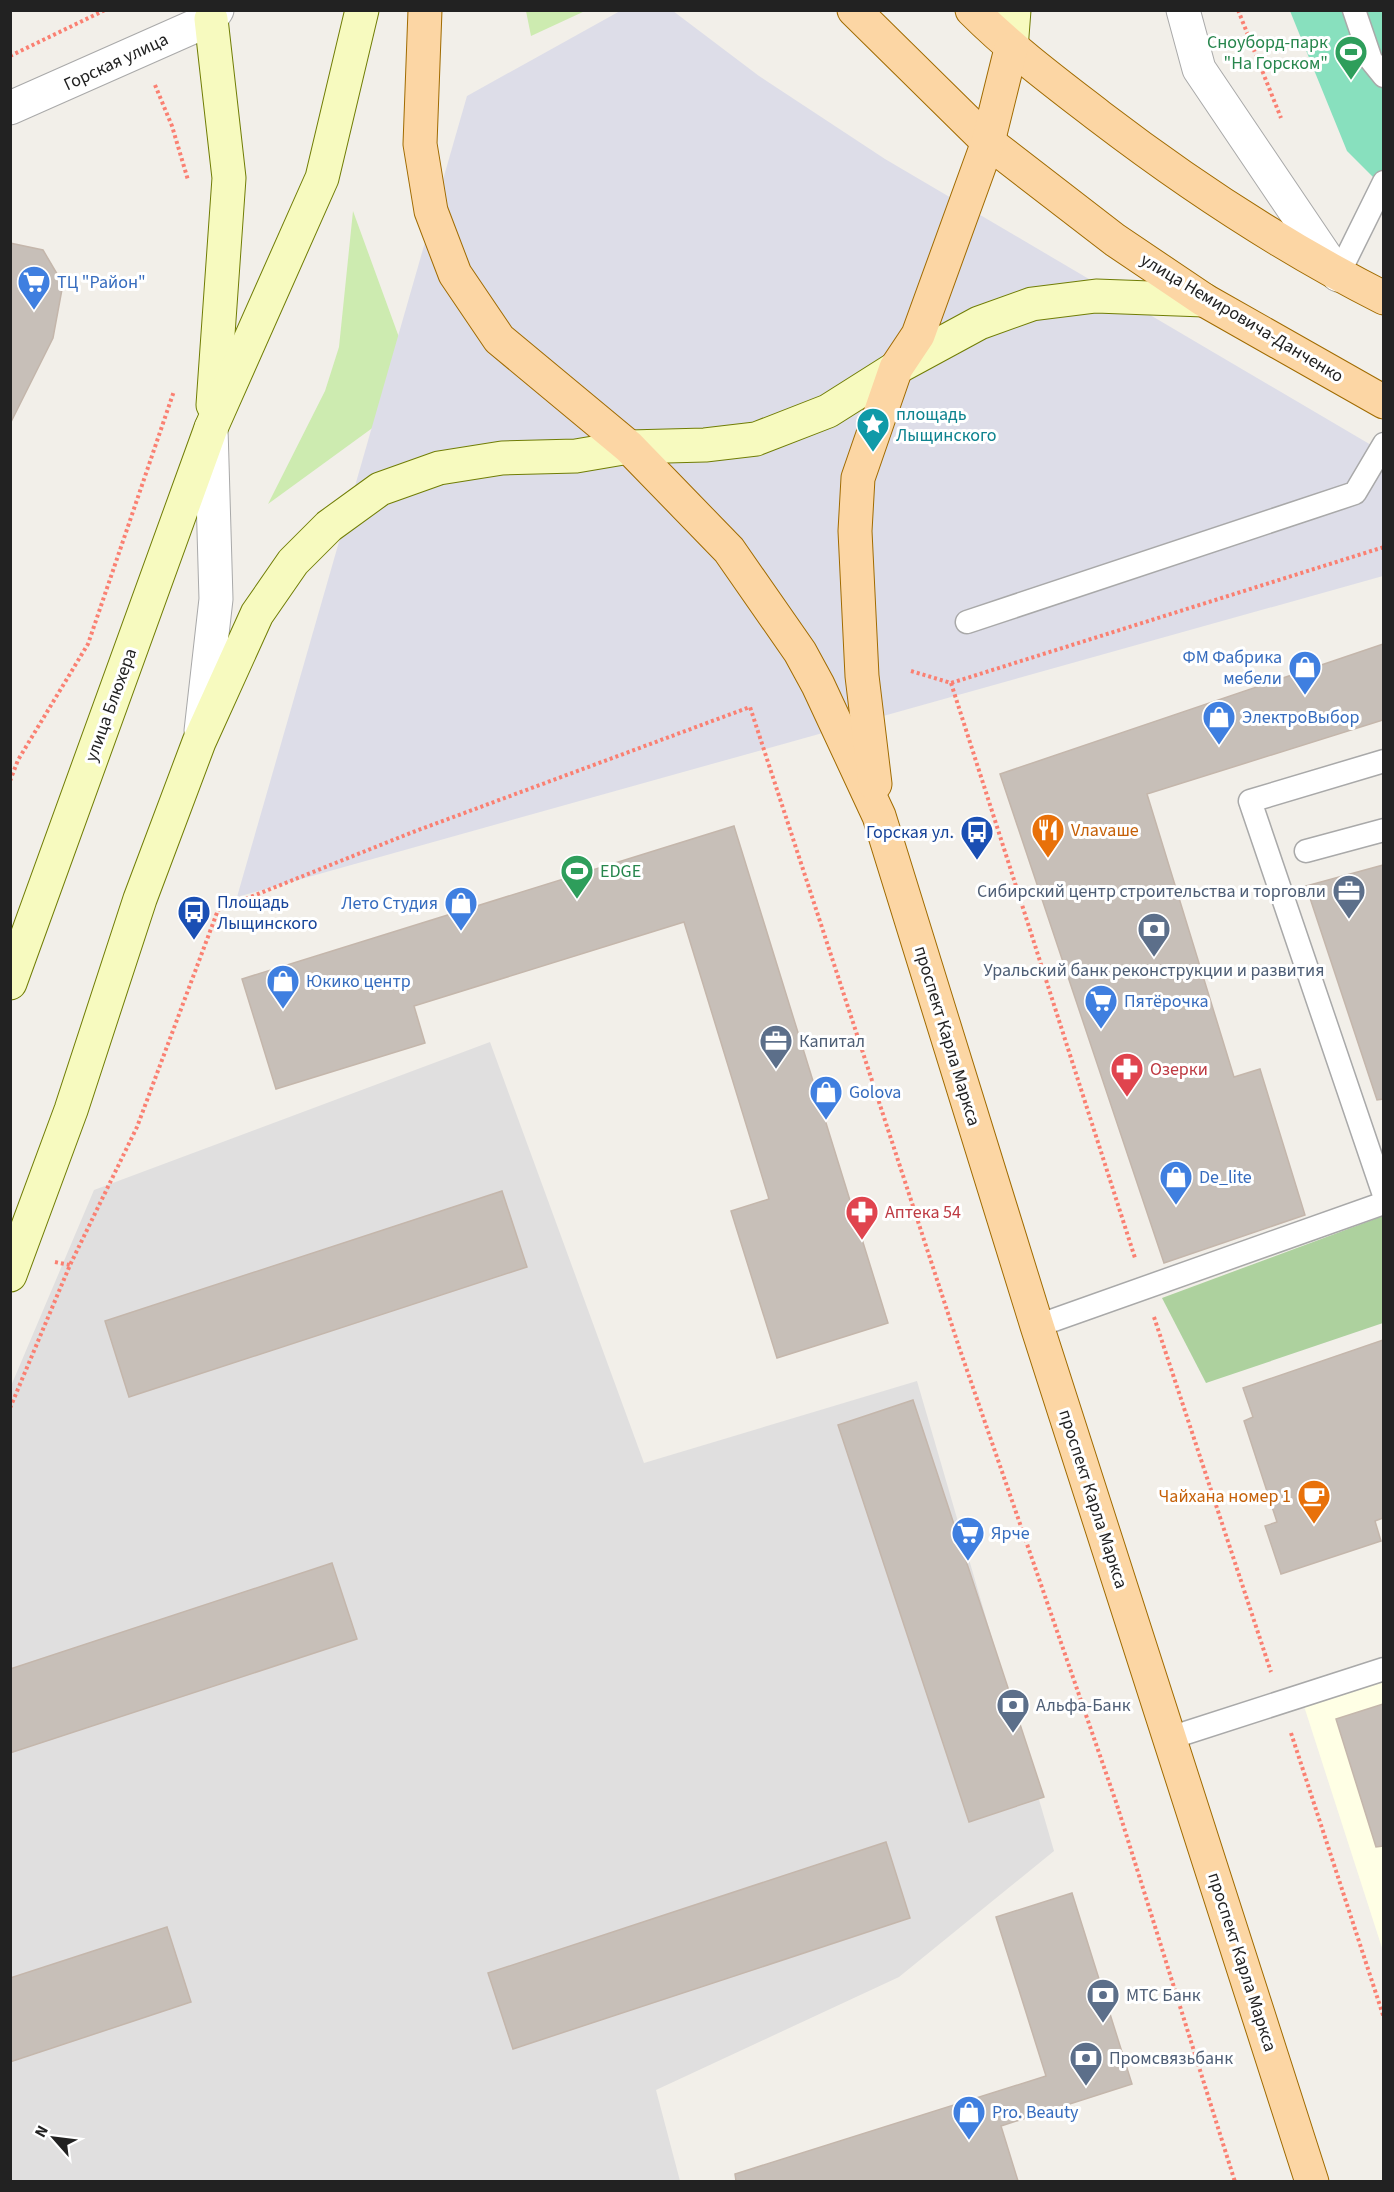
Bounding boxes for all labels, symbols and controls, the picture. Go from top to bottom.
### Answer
street label: Горская улица [60,27,172,97]
place label: Сноуборд-парк "На Горском" [1207,30,1328,76]
sports icon: Сноуборд-парк "На Горском" [1333,34,1369,81]
street label: улица Немировича-Данченко [1136,247,1348,389]
supermarket icon: ТЦ "Район" [16,264,52,311]
place label: ТЦ "Район" [57,270,146,295]
place label: площадь Лыщинского [896,402,996,448]
place icon: площадь Лыщинского [855,406,891,453]
street label: улица Блюхера [79,645,143,765]
place label: ФМ Фабрика мебели [1182,645,1282,691]
shop icon: ФМ Фабрика мебели [1287,649,1323,696]
shop icon: ЭлектроВыбор [1201,699,1237,746]
place label: ЭлектроВыбор [1242,705,1360,730]
restaurant icon: Vлаvаше [1030,812,1066,859]
bus stop icon: Горская ул. [959,814,995,861]
place label: Vлаvаше [1071,818,1139,843]
place label: Горская ул. [866,820,954,845]
sports icon: EDGE [559,853,595,900]
place label: EDGE [600,859,641,884]
office icon: Сибирский центр строительства и торговли [1331,873,1367,920]
place label: Сибирский центр строительства и торговли [977,879,1326,904]
shop icon: Лето Студия [443,885,479,932]
place label: Площадь Лыщинского [217,890,317,936]
place label: Лето Студия [341,891,438,916]
bus stop icon: Площадь Лыщинского [176,894,212,941]
bank icon: Уральский банк реконструкции и развития [1136,911,1172,958]
street label: проспект Карла Маркса [908,943,986,1129]
place label: Уральский банк реконструкции и развития [983,958,1325,983]
shop icon: Юкико центр [265,963,301,1010]
place label: Юкико центр [306,969,411,994]
supermarket icon: Пятёрочка [1083,983,1119,1030]
place label: Пятёрочка [1124,989,1209,1014]
office icon: Капитал [758,1023,794,1070]
place label: Капитал [799,1029,865,1054]
pharmacy icon: Озерки [1109,1051,1145,1098]
place label: Озерки [1150,1057,1208,1082]
shop icon: Golova [808,1074,844,1121]
place label: Golova [849,1080,901,1105]
shop icon: De_lite [1158,1159,1194,1206]
place label: De_lite [1199,1165,1252,1190]
pharmacy icon: Аптека 54 [844,1194,880,1241]
place label: Аптека 54 [885,1200,961,1225]
street label: проспект Карла Маркса [1052,1406,1134,1592]
cafe icon: Чайхана номер 1 [1296,1478,1332,1525]
place label: Чайхана номер 1 [1159,1484,1291,1509]
supermarket icon: Ярче [950,1515,986,1562]
place label: Ярче [991,1521,1030,1546]
bank icon: Альфа-Банк [995,1687,1031,1734]
place label: Альфа-Банк [1036,1693,1131,1718]
street label: проспект Карла Маркса [1201,1869,1283,2055]
bank icon: МТС Банк [1085,1977,1121,2024]
place label: МТС Банк [1126,1983,1201,2008]
bank icon: Промсвязьбанк [1068,2040,1104,2087]
place label: Промсвязьбанк [1109,2046,1233,2071]
shop icon: Pro. Beauty [951,2094,987,2141]
place label: Pro. Beauty [992,2100,1079,2125]
north arrow [24,2108,84,2168]
text: N [29,2122,54,2141]

